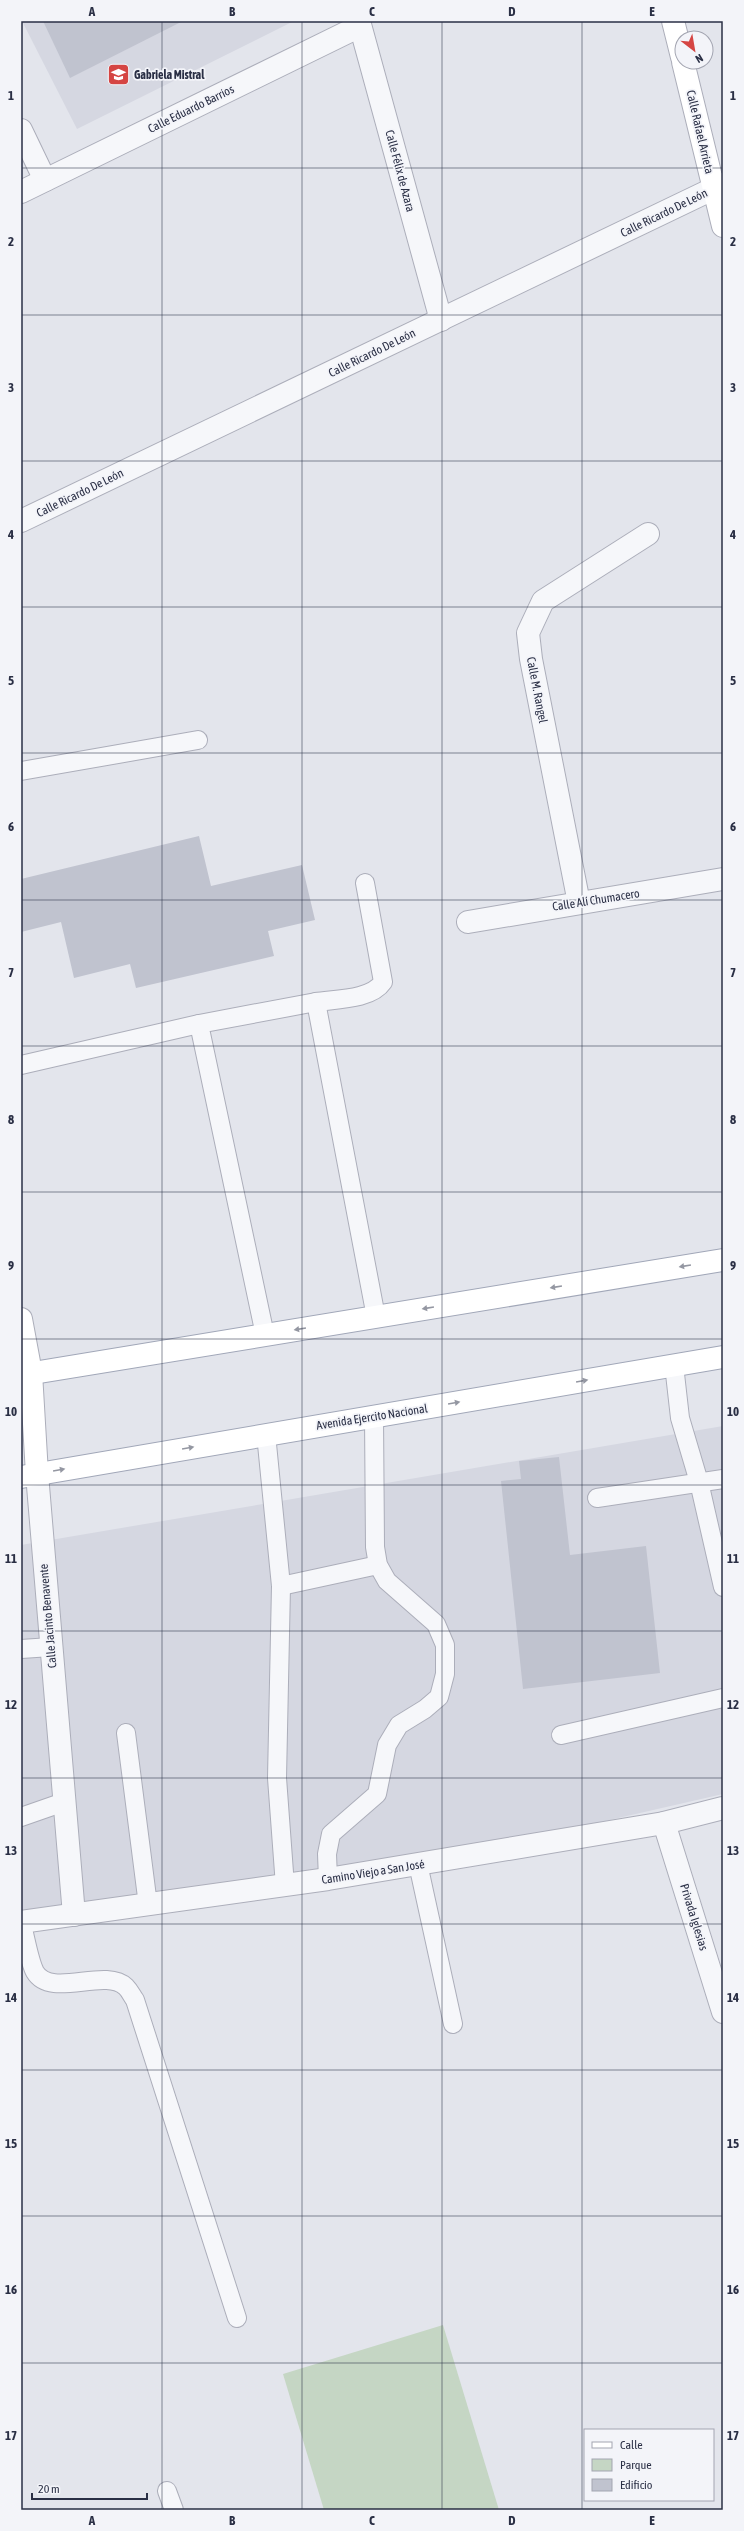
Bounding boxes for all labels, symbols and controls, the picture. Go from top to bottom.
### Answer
text: A [88,4,96,19]
text: B [229,4,236,19]
text: C [369,4,375,19]
text: D [508,4,516,19]
text: E [649,4,655,19]
north arrow [674,30,714,70]
text: N [693,52,705,65]
school or university icon: Gabriela Mistral [105,62,131,88]
place label: Gabriela Mistral [134,68,205,82]
street label: Calle Eduardo Barrios [146,82,236,136]
text: 1 [8,88,14,103]
text: 1 [730,88,736,103]
street label: Calle Rafael Arrieta [684,89,716,175]
street label: Calle Félix de Azara [382,129,418,213]
street label: Calle Ricardo De León [618,186,710,240]
text: 2 [8,234,14,249]
text: 2 [730,234,736,249]
street label: Calle Ricardo De León [326,326,418,380]
text: 3 [8,380,14,395]
text: 3 [730,380,736,395]
street label: Calle Ricardo De León [34,466,126,520]
text: 4 [7,527,14,542]
text: 4 [729,527,736,542]
street label: Calle M. Rangel [524,656,550,725]
text: 5 [8,673,14,688]
text: 5 [730,673,736,688]
text: 6 [8,819,14,834]
text: 6 [730,819,736,834]
street label: Calle Alí Chumacero [551,886,641,914]
text: 7 [8,965,14,980]
text: 7 [730,965,736,980]
text: 8 [8,1112,14,1127]
text: 8 [730,1112,736,1127]
text: 9 [8,1258,14,1273]
text: 9 [730,1258,736,1273]
one-way arrow [678,1263,691,1269]
one-way arrow [550,1284,562,1290]
one-way arrow [422,1305,434,1311]
one-way arrow [294,1326,306,1332]
one-way arrow [576,1378,588,1384]
one-way arrow [448,1400,460,1406]
street label: Avenida Ejercito Nacional [315,1401,429,1433]
text: 10 [5,1404,17,1419]
text: 10 [727,1404,739,1419]
one-way arrow [181,1445,194,1451]
one-way arrow [53,1467,66,1473]
text: 11 [5,1551,17,1566]
text: 11 [727,1551,739,1566]
street label: Calle Jacinto Benavente [36,1563,60,1669]
text: 12 [5,1697,17,1712]
text: 12 [727,1697,739,1712]
text: 13 [5,1843,17,1858]
text: 13 [727,1843,739,1858]
street label: Camino Viejo a San José [320,1857,426,1887]
street label: Privada Iglesias [677,1882,711,1952]
text: 14 [5,1990,17,2005]
text: 14 [727,1990,739,2005]
text: 15 [5,2136,17,2151]
text: 15 [727,2136,739,2151]
text: 16 [5,2282,17,2297]
text: 16 [727,2282,739,2297]
text: 17 [5,2428,17,2443]
text: 17 [727,2428,739,2443]
legend [584,2429,714,2501]
text: Calle [620,2438,643,2452]
text: Parque [620,2458,652,2472]
scale bar [32,2475,147,2501]
text: Edificio [620,2478,653,2492]
text: 20 m [38,2482,60,2496]
text: A [88,2513,96,2528]
text: B [229,2513,236,2528]
text: C [369,2513,375,2528]
text: D [508,2513,516,2528]
text: E [649,2513,655,2528]

